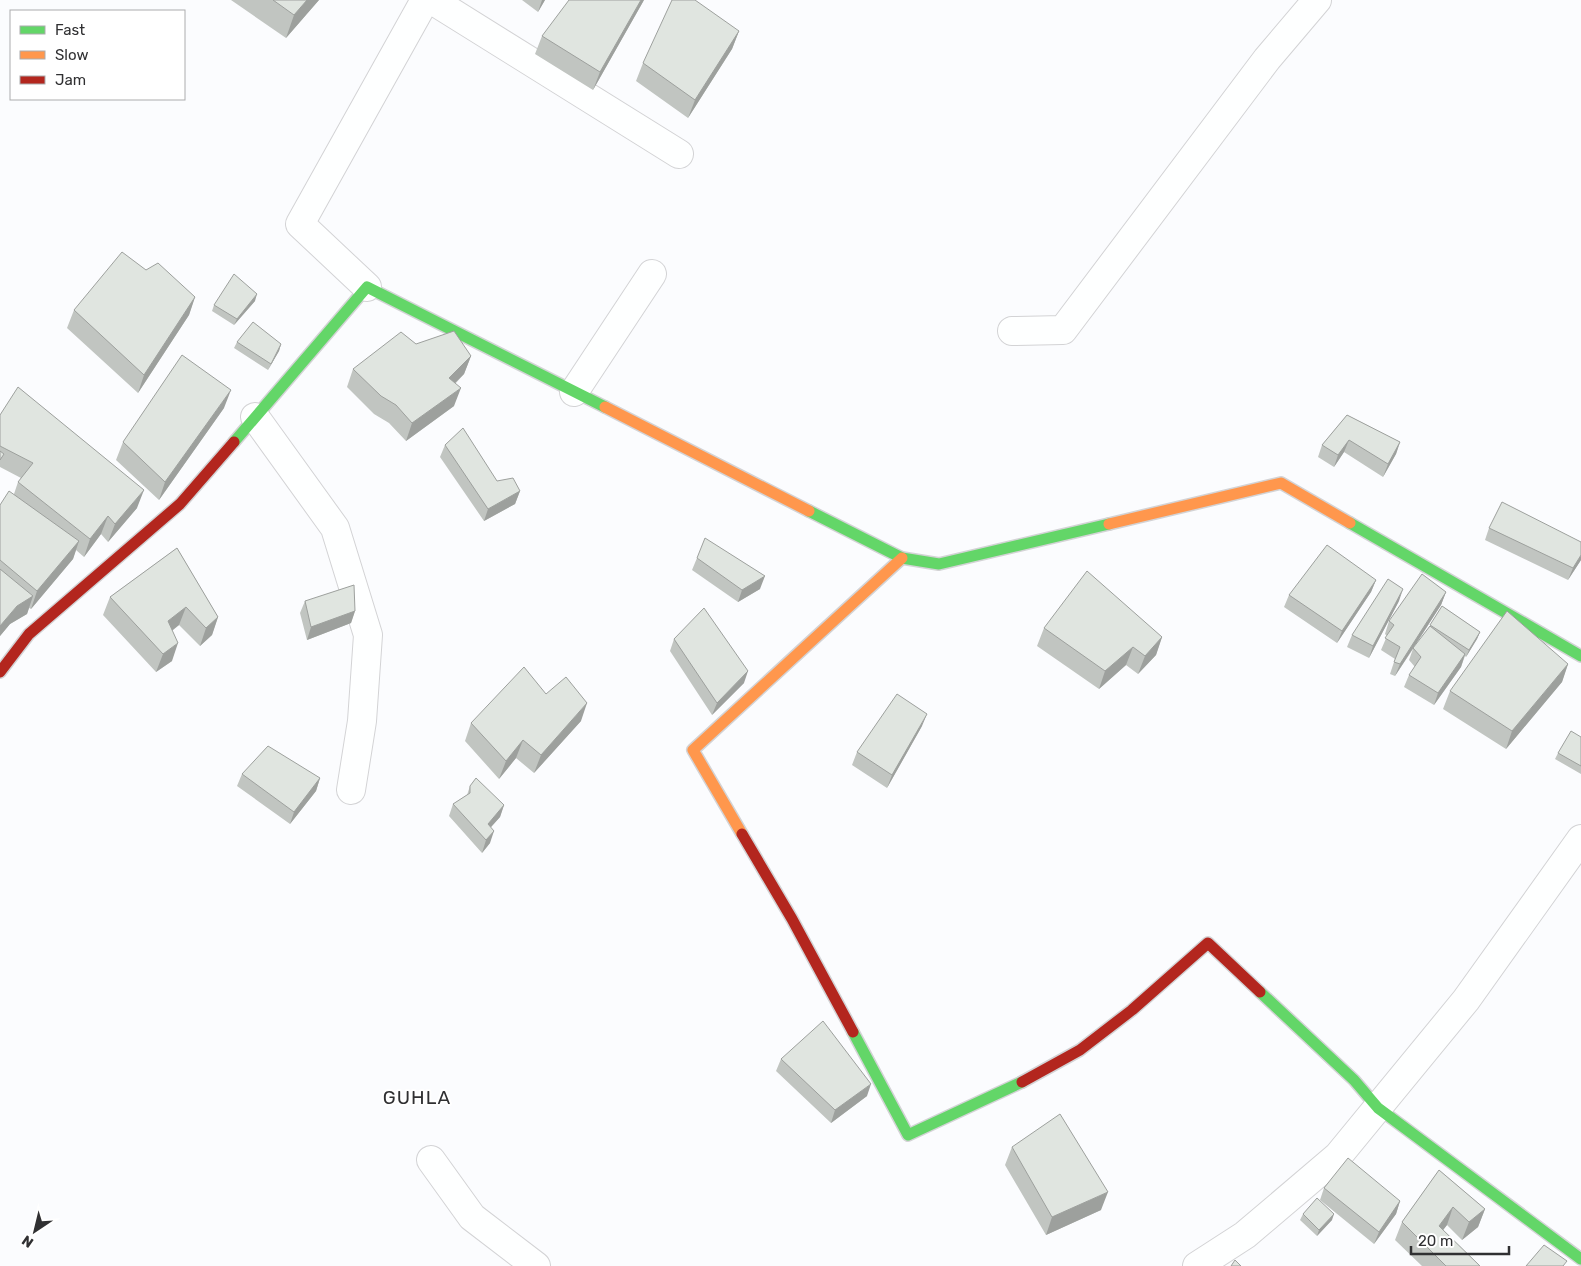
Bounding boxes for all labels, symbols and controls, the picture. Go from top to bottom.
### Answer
legend [10,10,185,100]
text: Fast [55,21,85,39]
text: Slow [55,46,88,64]
text: Jam [55,71,86,89]
district label: GUHLA [383,1086,451,1109]
north arrow [10,1206,60,1256]
scale bar [1411,1224,1508,1256]
text: N [19,1231,37,1251]
text: 20 m [1418,1232,1453,1250]

